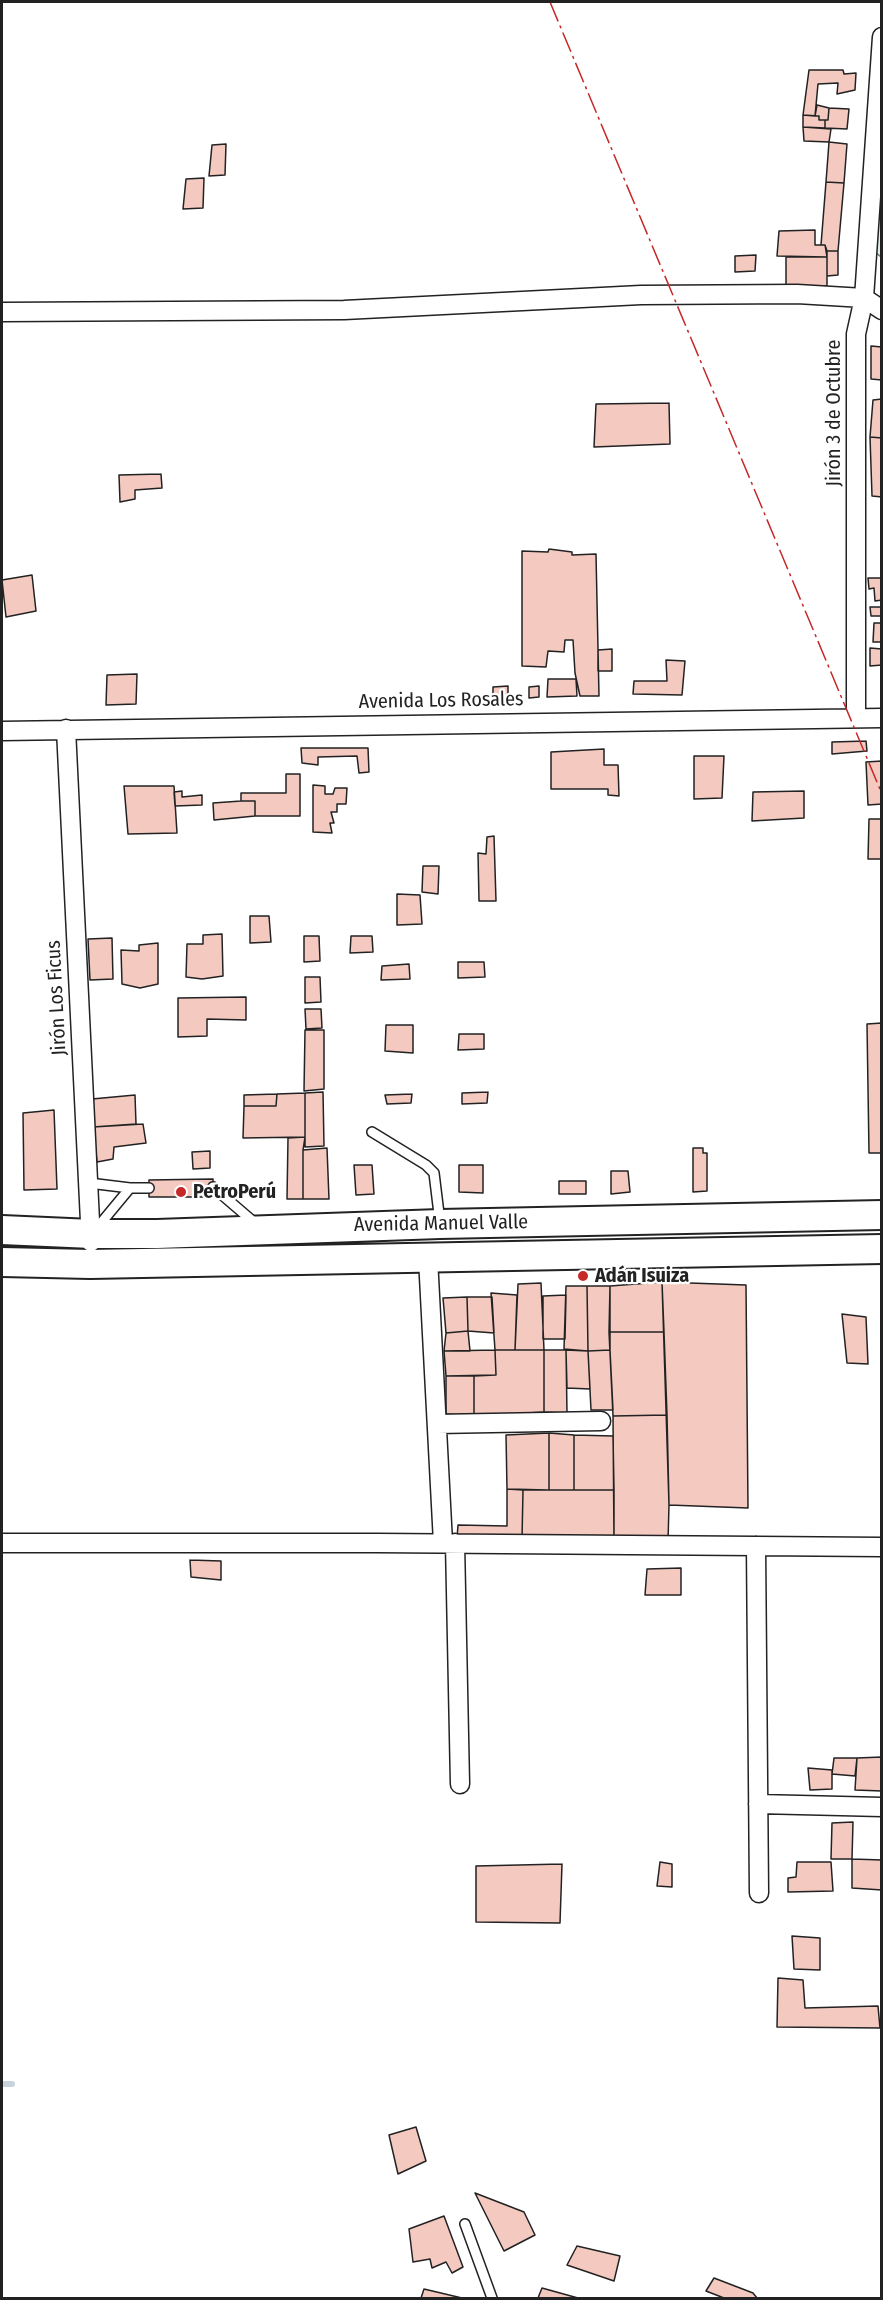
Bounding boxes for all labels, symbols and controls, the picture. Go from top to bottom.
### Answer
street label: Jirón 3 de Octubre [822,340,846,486]
street label: Avenida Los Rosales [358,688,524,714]
street label: Jirón Los Ficus [42,940,72,1056]
place label: PetroPerú [193,1180,276,1204]
marker: PetroPerú [174,1185,188,1199]
street label: Avenida Manuel Valle [354,1210,528,1238]
place label: Adán Isuiza [595,1264,689,1288]
marker: Adán Isuiza [576,1269,590,1283]

